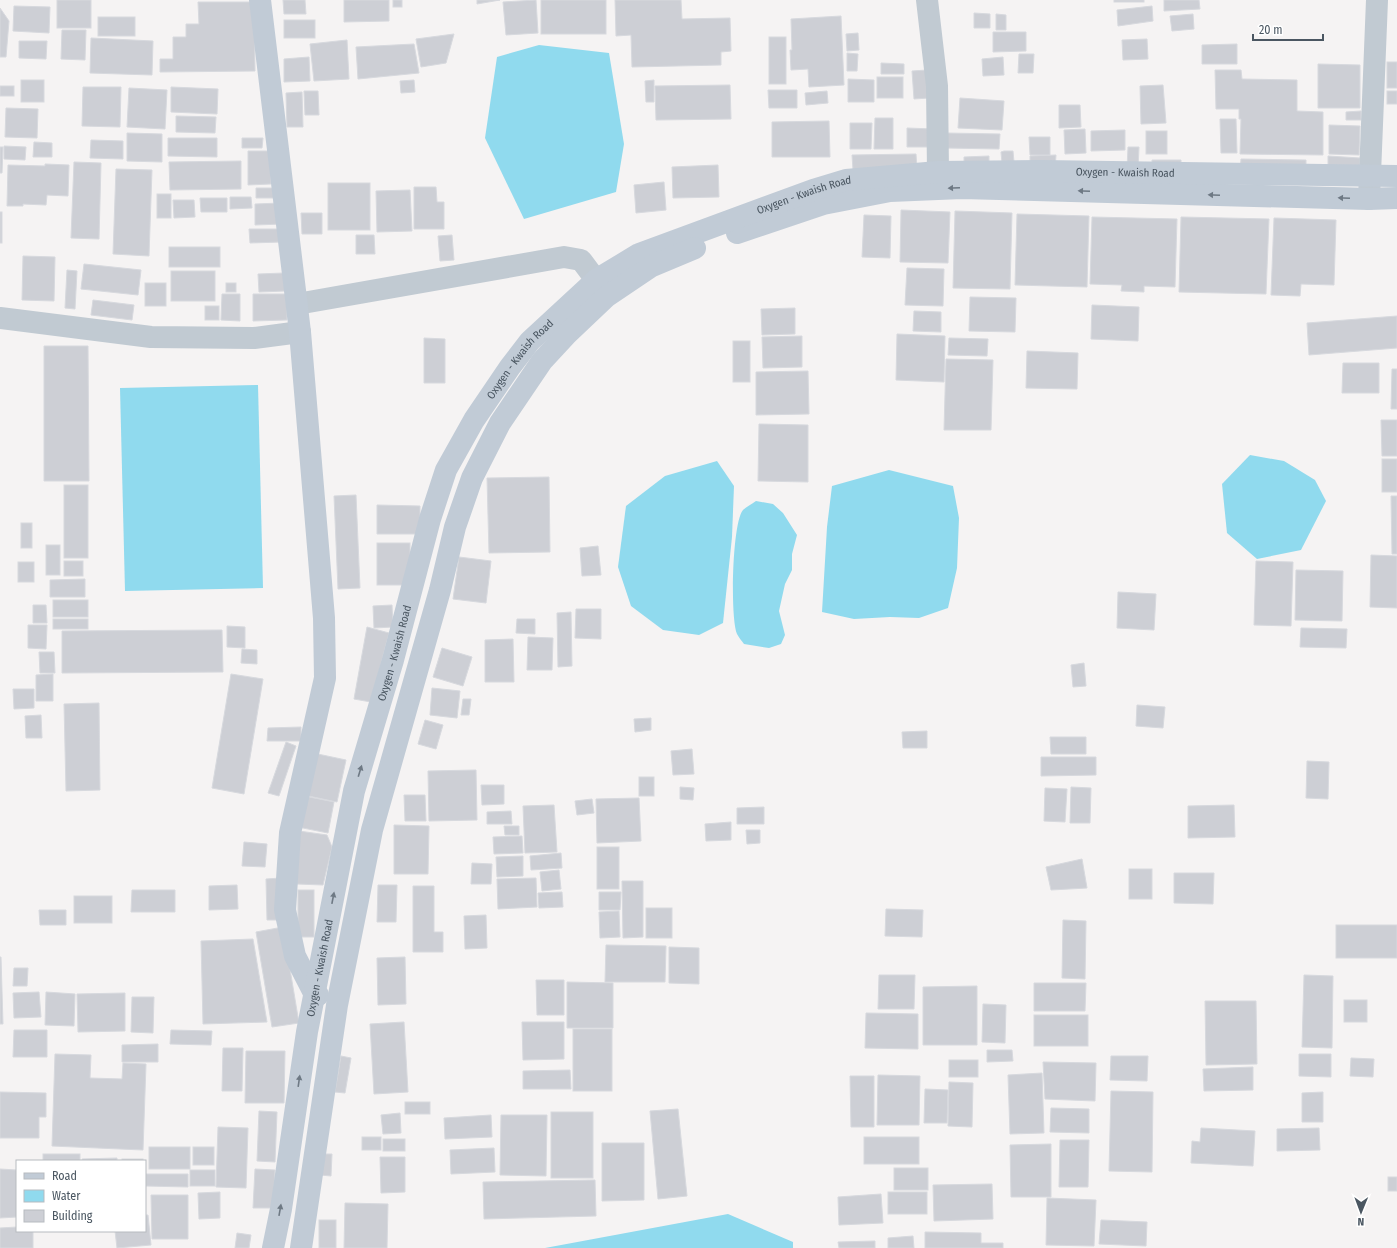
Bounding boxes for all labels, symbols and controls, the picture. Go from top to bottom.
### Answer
scale bar [1253,16,1323,42]
text: 20 m [1259,23,1283,37]
street label: Oxygen - Kwaish Road [1076,165,1175,179]
street label: Oxygen - Kwaish Road [755,173,852,217]
one-way arrow [948,185,960,192]
one-way arrow [1078,188,1090,195]
one-way arrow [1207,192,1220,198]
one-way arrow [1338,195,1350,202]
street label: Oxygen - Kwaish Road [484,317,556,401]
street label: Oxygen - Kwaish Road [375,604,414,703]
one-way arrow [357,765,363,777]
one-way arrow [331,892,337,904]
street label: Oxygen - Kwaish Road [304,918,335,1018]
one-way arrow [296,1075,302,1087]
legend [16,1160,146,1232]
text: Road [52,1169,77,1183]
text: Water [52,1189,81,1203]
north arrow [1341,1192,1381,1232]
one-way arrow [278,1204,284,1216]
text: Building [52,1209,93,1223]
text: N [1357,1215,1364,1228]

